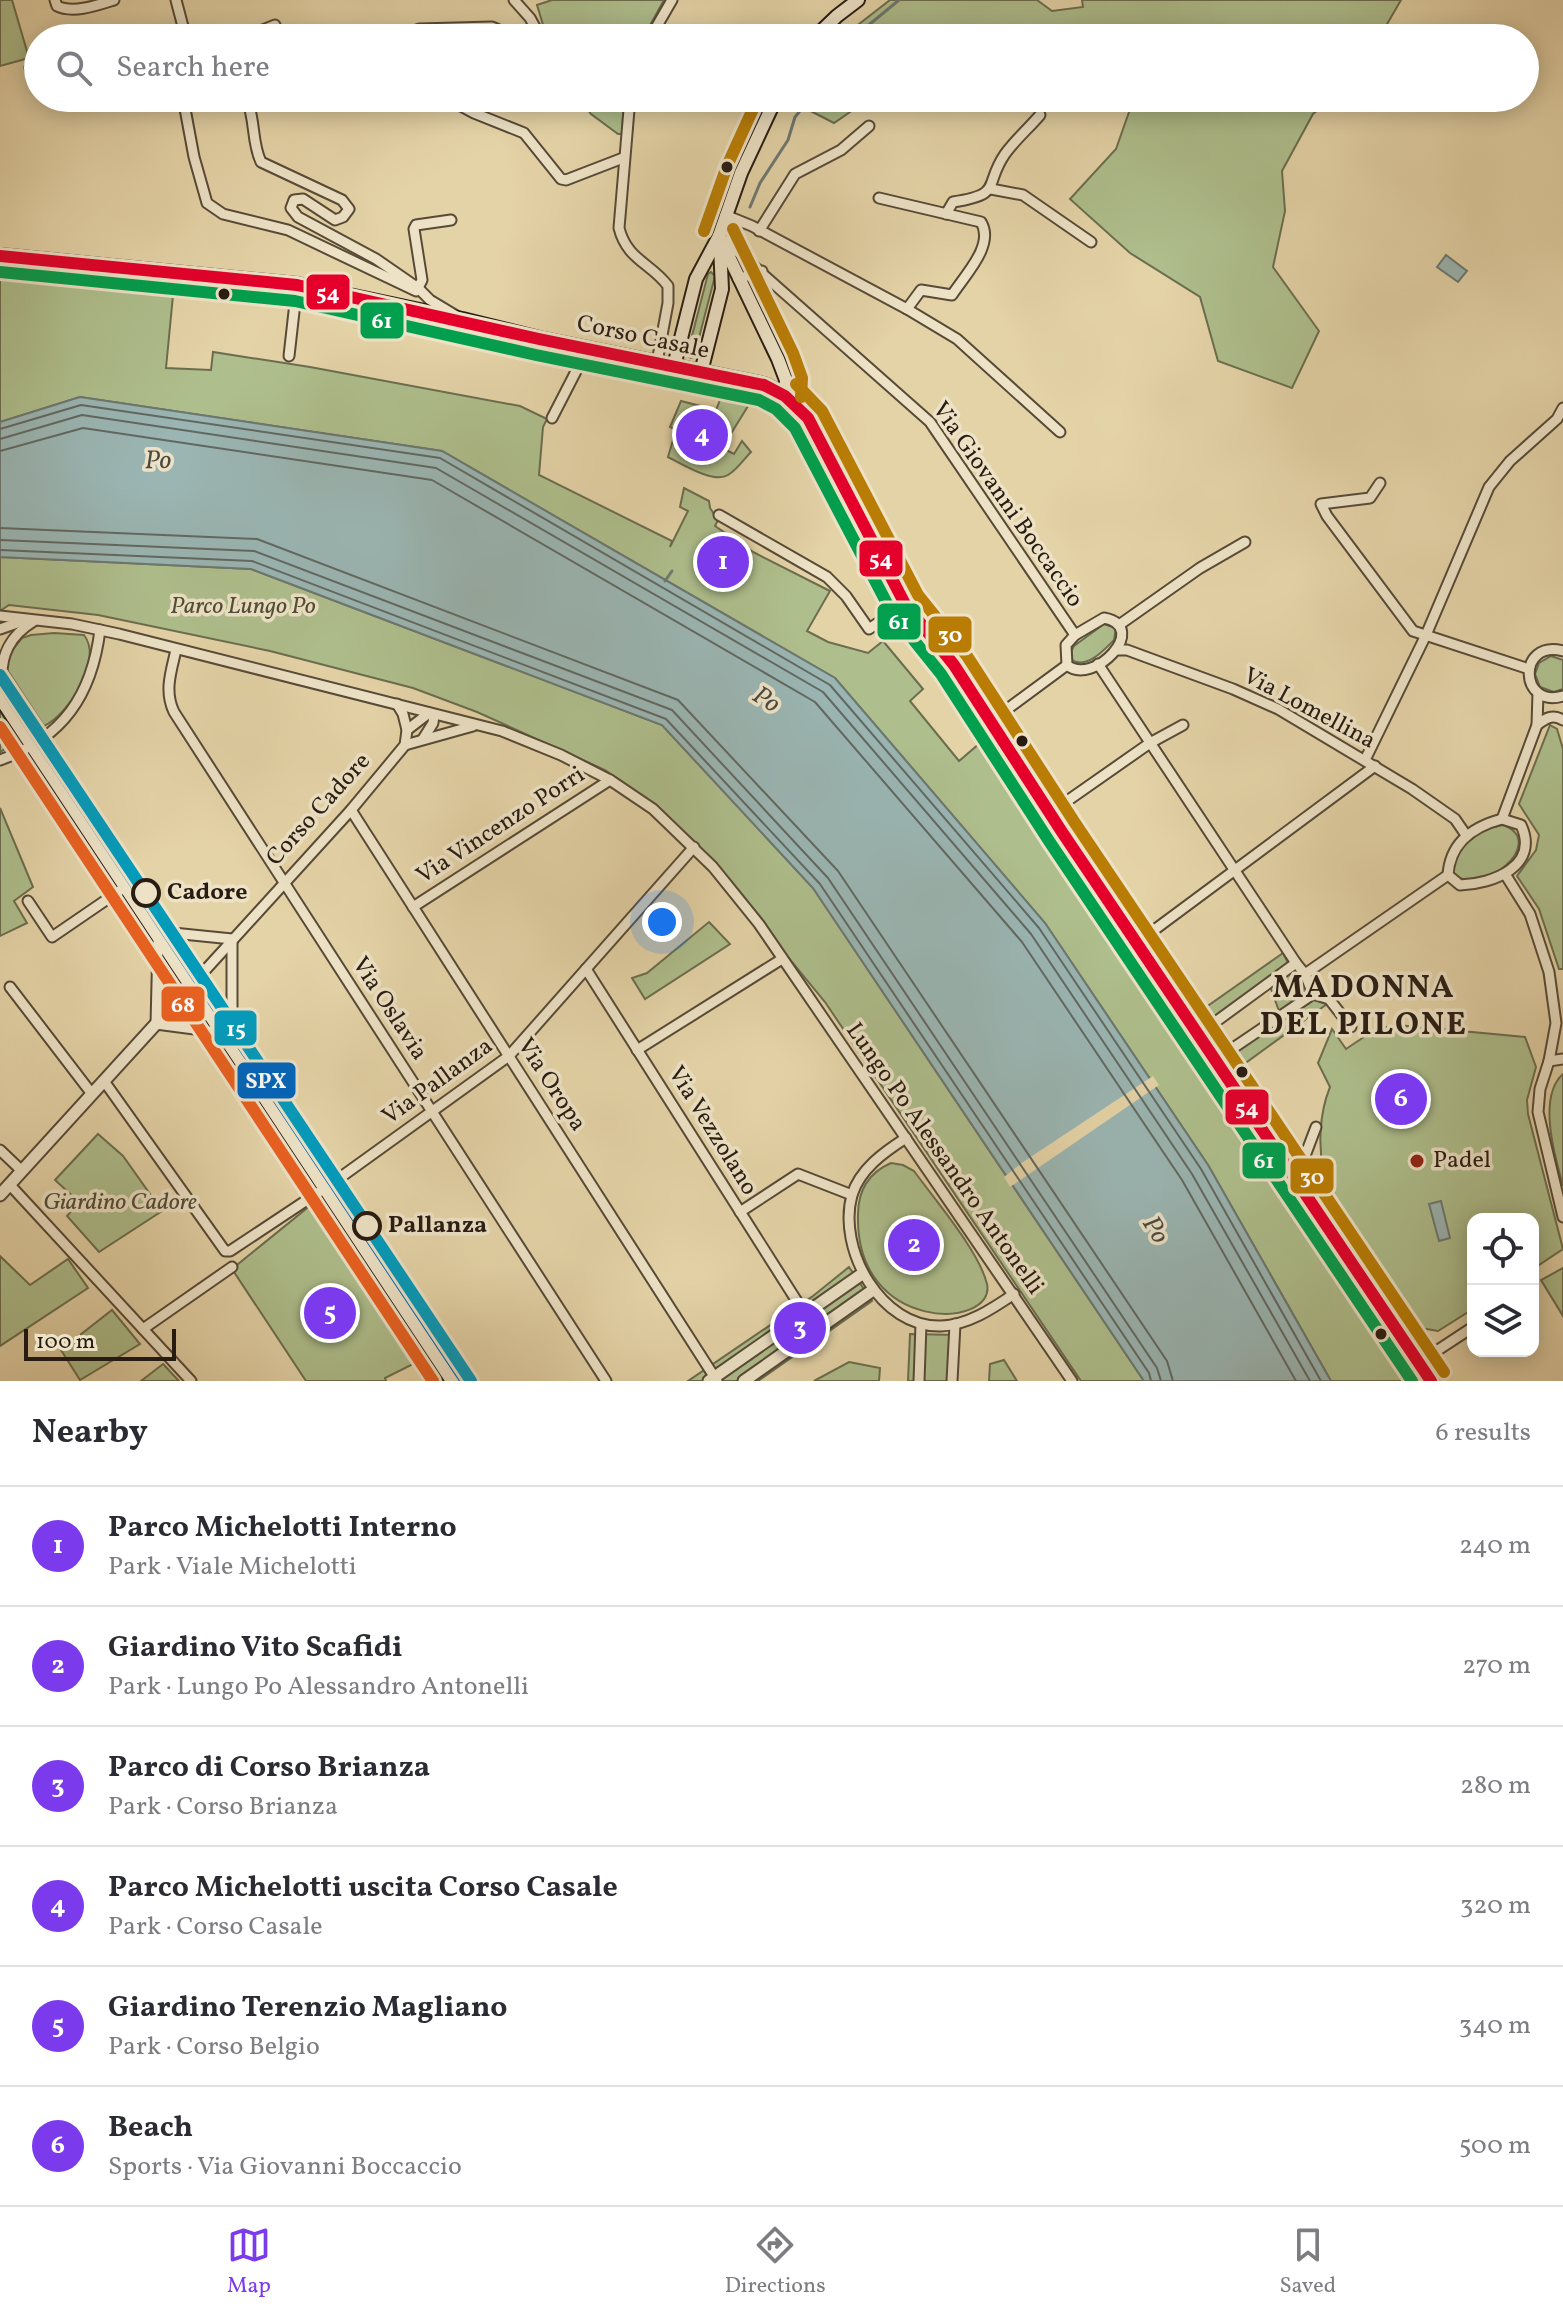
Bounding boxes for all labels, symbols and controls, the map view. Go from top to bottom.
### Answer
search box [24,24,1539,112]
icon: search [52,46,96,90]
text: Search here [116,47,270,89]
unlabelled marker [719,159,735,175]
line badge: 54 [305,273,351,311]
text: 54 [316,279,340,310]
unlabelled marker [216,286,232,302]
line badge: 61 [359,301,405,340]
text: 61 [372,307,392,338]
street label: Corso Casale [574,307,712,369]
street label: Via Giovanni Boccaccio [923,395,1091,615]
pin: 4 [676,405,728,465]
water label: Po [144,443,172,479]
pin: 1 [697,532,749,592]
line badge: 54 [858,539,904,578]
text: 54 [869,545,893,576]
park label: Parco Lungo Po [170,590,316,624]
line badge: 61 [876,602,922,641]
text: 61 [889,608,909,639]
line badge: 30 [927,615,973,654]
text: 30 [938,621,962,652]
street label: Via Lomellina [1237,660,1381,758]
water label: Po [745,678,787,722]
unlabelled marker [1014,733,1030,749]
street label: Corso Cadore [259,746,379,874]
street label: Via Vincenzo Porri [410,759,592,893]
place label: Cadore [167,876,247,910]
marker: Cadore [132,879,160,907]
your location [642,902,682,942]
street label: Via Oslavia [343,951,435,1067]
district label: MADONNA DEL PILONE [1260,967,1468,1048]
line badge: 68 [160,985,206,1023]
text: 68 [171,991,195,1022]
line badge: 15 [213,1009,258,1047]
text: 15 [226,1015,246,1046]
street label: Lungo Po Alessandro Antonelli [837,1016,1051,1302]
street label: Via Pallanza [376,1030,500,1134]
street label: Via Oropa [508,1032,594,1138]
street label: Via Vezzolano [659,1060,765,1202]
line badge: SPX [236,1061,297,1100]
unlabelled marker [1234,1064,1250,1080]
text: SPX [245,1067,287,1098]
pin: 6 [1375,1069,1427,1129]
line badge: 54 [1224,1088,1270,1126]
text: 54 [1235,1094,1259,1125]
line badge: 61 [1241,1141,1287,1180]
place label: Padel [1433,1144,1491,1178]
text: 61 [1254,1147,1274,1178]
marker: Padel [1408,1152,1426,1170]
line badge: 30 [1289,1157,1335,1195]
text: 30 [1300,1163,1324,1194]
park label: Giardino Cadore [43,1186,197,1220]
place label: Pallanza [388,1209,487,1243]
water label: Po [1133,1209,1177,1251]
marker: Pallanza [353,1212,381,1240]
map controls [1467,1213,1539,1357]
button: locate [1467,1213,1539,1285]
pin: 2 [888,1215,940,1275]
pin: 5 [304,1283,356,1343]
button: layers [1467,1285,1539,1357]
pin: 3 [774,1298,826,1358]
scale bar [24,1325,176,1361]
unlabelled marker [1373,1326,1389,1342]
text: 100 m [36,1327,95,1358]
text: Nearby [32,1410,148,1457]
text: 6 results [1436,1415,1531,1451]
text: Parco Michelotti Interno [108,1507,457,1549]
text: 1 [53,1528,63,1564]
text: 240 m [1459,1528,1531,1564]
text: Park · Viale Michelotti [108,1549,357,1585]
text: Giardino Vito Scafidi [108,1627,403,1669]
text: 2 [51,1648,65,1684]
text: 270 m [1462,1648,1531,1684]
text: Park · Lungo Po Alessandro Antonelli [108,1669,529,1705]
text: Parco di Corso Brianza [108,1747,430,1789]
text: 3 [51,1768,65,1804]
text: 280 m [1460,1768,1531,1804]
text: Park · Corso Brianza [108,1789,338,1825]
text: Parco Michelotti uscita Corso Casale [108,1867,618,1909]
text: 4 [50,1888,66,1924]
text: 320 m [1460,1888,1531,1924]
text: Park · Corso Casale [108,1909,323,1945]
text: Giardino Terenzio Magliano [108,1987,507,2029]
text: 5 [52,2008,64,2044]
text: 340 m [1459,2008,1531,2044]
text: Park · Corso Belgio [108,2029,320,2065]
text: Beach [108,2107,193,2149]
text: 6 [51,2128,65,2164]
text: 500 m [1459,2128,1531,2164]
text: Sports · Via Giovanni Boccaccio [108,2149,462,2185]
tab: Map [227,2223,271,2302]
tab: Directions [725,2223,826,2302]
tab: Saved [1279,2223,1336,2302]

